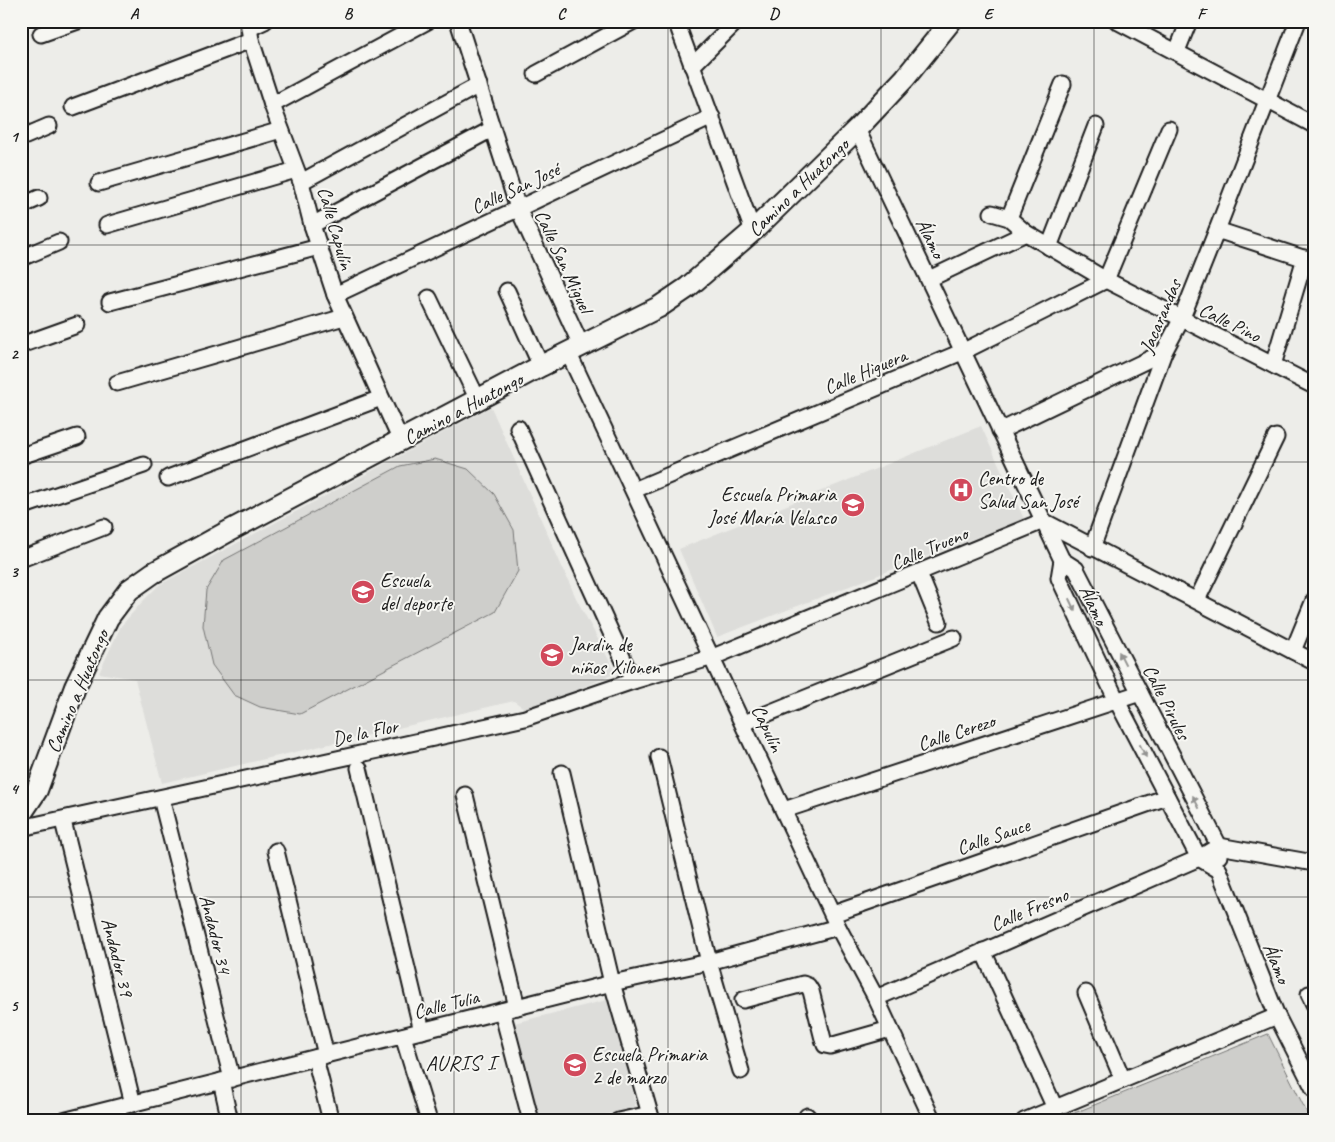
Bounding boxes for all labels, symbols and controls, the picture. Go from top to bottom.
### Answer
text: A [130,4,140,24]
text: B [344,4,354,24]
text: C [557,4,567,24]
text: D [769,4,780,24]
text: E [984,4,995,24]
text: F [1197,4,1208,24]
text: 1 [10,127,19,147]
street label: Camino a Huatongo [742,131,856,242]
street label: Calle San José [467,156,567,220]
street label: Calle Capulín [312,184,360,274]
street label: Calle San Miguel [529,206,600,320]
street label: Álamo [910,214,952,264]
street label: Jacarandas [1133,274,1188,358]
street label: Calle Pino [1195,297,1266,348]
street label: Calle Higuera [820,342,912,400]
text: 2 [10,344,19,364]
street label: Camino a Huatongo [399,366,529,450]
place label: Centro de Salud San José [978,466,1081,514]
hospital icon: Centro de Salud San José [948,477,974,503]
place label: Escuela Primaria José María Velasco [708,482,837,530]
school or university icon: Escuela Primaria José María Velasco [840,492,866,518]
street label: Calle Trueno [887,520,973,576]
text: 3 [10,562,19,582]
place label: Escuela del deporte [380,568,453,616]
school or university icon: Escuela del deporte [350,579,376,605]
street label: Álamo [1073,581,1114,631]
one-way arrow [1068,598,1076,612]
street label: Camino a Huatongo [40,624,115,757]
place label: Jardin de niños Xilonen [569,632,661,680]
school or university icon: Jardin de niños Xilonen [539,642,565,668]
one-way arrow [1118,651,1126,665]
street label: Calle Pirules [1137,660,1197,746]
street label: Capulín [746,701,790,757]
street label: Calle Cerezo [914,708,1000,757]
street label: De la Flor [330,713,402,752]
one-way arrow [1139,744,1147,759]
text: 4 [10,779,19,799]
one-way arrow [1192,795,1200,810]
street label: Calle Sauce [953,812,1034,861]
street label: Calle Fresno [987,882,1073,937]
street label: Andador 34 [194,892,238,978]
street label: Andador 39 [96,915,140,1001]
street label: Álamo [1257,939,1297,989]
street label: Calle Tulia [411,984,483,1025]
text: 5 [11,996,20,1016]
place label: Escuela Primaria 2 de marzo [592,1042,708,1090]
district label: AURIS I [426,1050,500,1076]
school or university icon: Escuela Primaria 2 de marzo [562,1052,588,1078]

